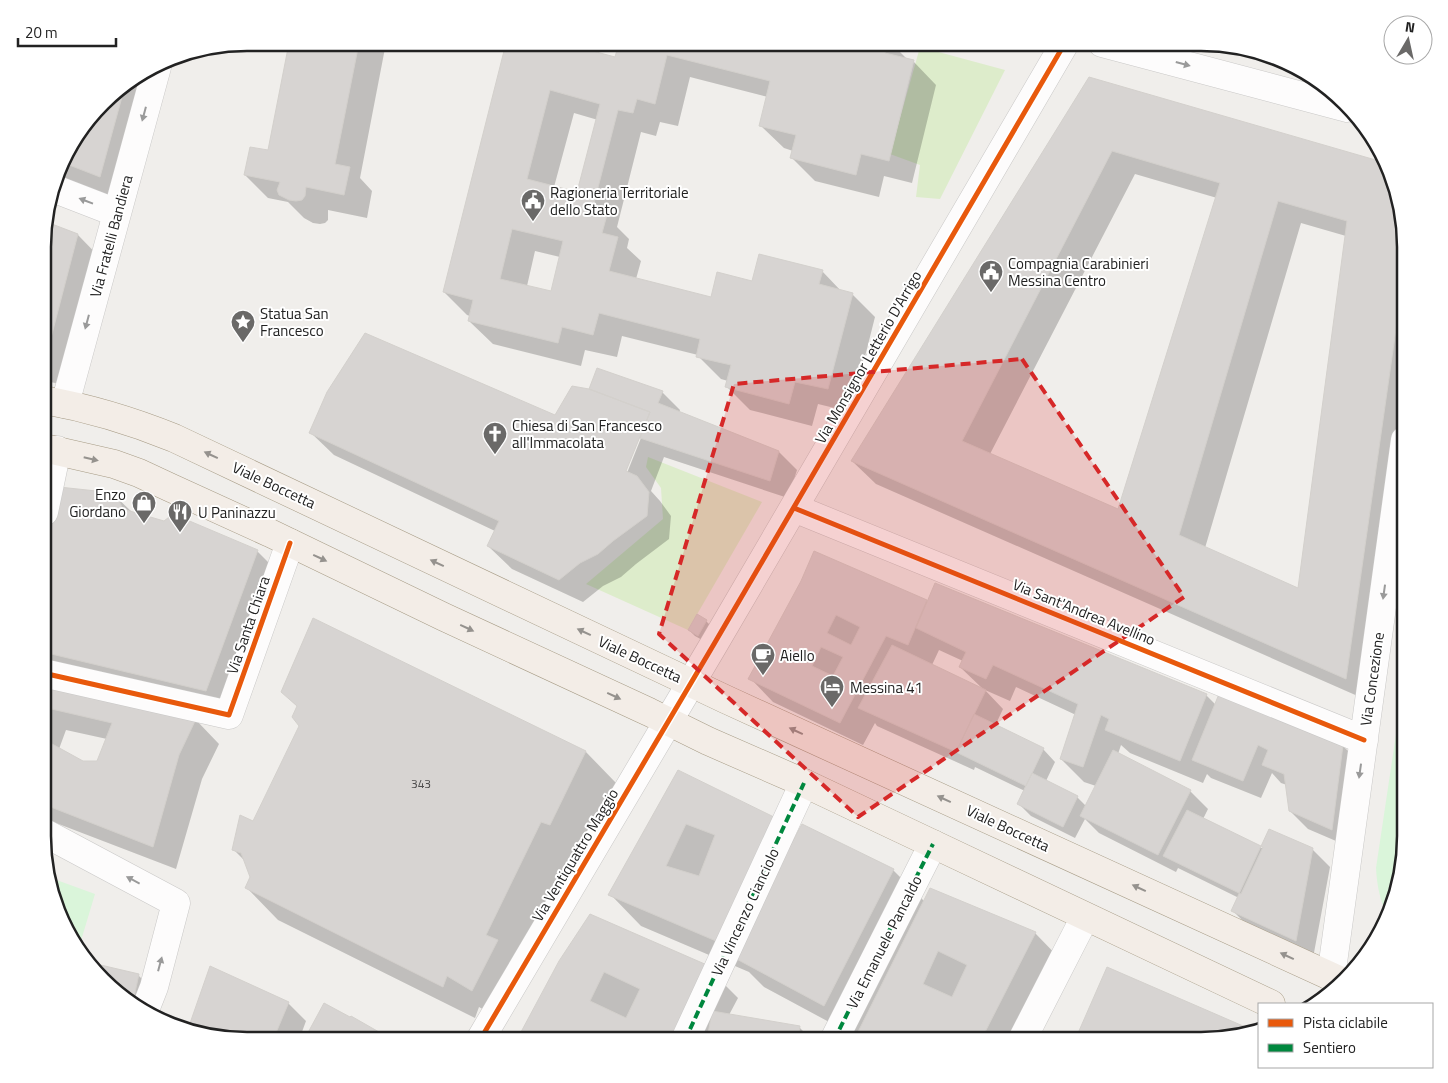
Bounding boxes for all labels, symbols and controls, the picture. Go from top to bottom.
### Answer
scale bar [18,15,115,47]
north arrow [1383,15,1433,65]
text: N [1404,16,1417,38]
text: 20 m [25,21,58,44]
one-way arrow [1176,61,1191,69]
one-way arrow [140,107,148,122]
street label: Via Fratelli Bandiera [84,172,139,300]
place label: Ragioneria Territoriale dello Stato [550,181,689,221]
public building icon: Ragioneria Territoriale dello Stato [520,188,546,222]
one-way arrow [78,197,93,205]
place label: Compagnia Carabinieri Messina Centro [1008,252,1149,292]
public building icon: Compagnia Carabinieri Messina Centro [978,259,1004,293]
street label: Via Monsignor Letterio D'Arrigo [809,266,927,448]
place label: Statua San Francesco [260,302,329,342]
place icon: Statua San Francesco [230,309,256,343]
one-way arrow [83,314,91,329]
place label: Chiesa di San Francesco all'Immacolata [512,414,662,454]
church icon: Chiesa di San Francesco all'Immacolata [482,421,508,455]
one-way arrow [204,451,219,460]
one-way arrow [84,455,99,463]
street label: Viale Boccetta [229,456,320,515]
place label: Enzo Giordano [69,483,126,523]
shop icon: Enzo Giordano [131,490,157,524]
restaurant icon: U Paninazzu [167,499,193,533]
place label: U Paninazzu [198,501,276,524]
one-way arrow [313,554,327,562]
one-way arrow [430,558,444,566]
street label: Via Santa Chiara [220,572,276,677]
street label: Via Sant'Andrea Avellino [1009,573,1159,651]
one-way arrow [1380,585,1388,601]
one-way arrow [460,624,474,632]
one-way arrow [577,628,591,636]
street label: Viale Boccetta [595,630,686,689]
street label: Via Concezione [1354,631,1390,727]
cafe icon: Aiello [750,642,776,676]
place label: Aiello [780,644,815,667]
hotel icon: Messina 41 [819,674,845,708]
place label: Messina 41 [850,676,923,699]
one-way arrow [607,692,622,700]
one-way arrow [789,727,803,735]
one-way arrow [1356,763,1364,779]
house number: 343 [411,774,431,793]
street label: Via Ventiquattro Maggio [526,784,624,926]
one-way arrow [937,794,951,802]
street label: Viale Boccetta [963,799,1054,858]
street label: Via Vincenzo Cianciolo [705,844,785,980]
street label: Via Emanuele Pancaldo [840,871,928,1013]
one-way arrow [126,876,140,884]
one-way arrow [1132,884,1147,893]
one-way arrow [1280,952,1294,960]
one-way arrow [156,956,164,971]
legend [1258,1003,1433,1068]
text: Pista ciclabile [1303,1011,1388,1034]
text: Sentiero [1303,1036,1356,1059]

